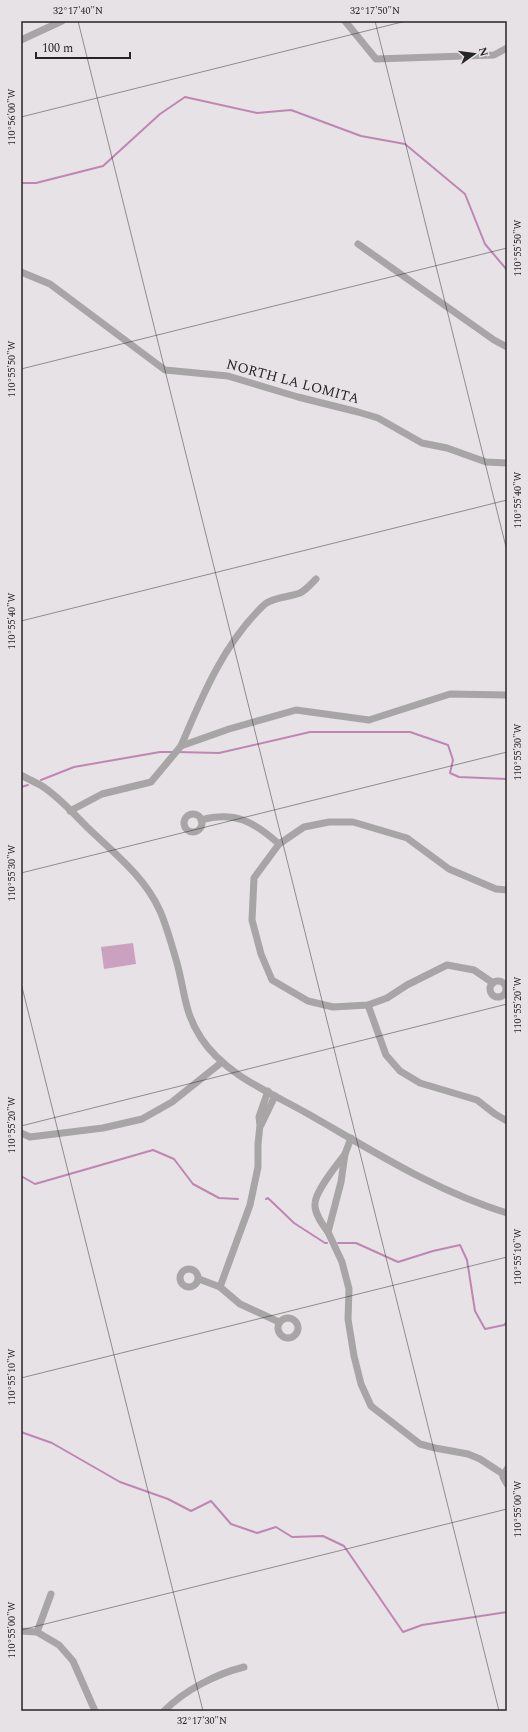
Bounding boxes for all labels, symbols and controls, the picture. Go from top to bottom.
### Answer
text: 32°17'40"N [53,3,103,19]
text: 32°17'50"N [350,3,400,19]
scale bar [36,34,130,60]
north arrow [454,34,494,74]
text: 100 m [42,39,73,58]
text: N [474,45,493,58]
text: 110°56'00"W [4,88,20,145]
text: 110°55'50"W [510,219,526,276]
text: 110°55'50"W [4,340,20,397]
street label: NORTH LA LOMITA [224,354,362,409]
text: 110°55'40"W [510,471,526,528]
text: 110°55'40"W [4,592,20,649]
text: 110°55'30"W [510,723,526,780]
text: 110°55'30"W [4,844,20,901]
text: 110°55'20"W [510,976,526,1033]
text: 110°55'20"W [4,1096,20,1153]
text: 110°55'10"W [510,1228,526,1285]
text: 110°55'10"W [4,1348,20,1405]
text: 110°55'00"W [510,1480,526,1537]
text: 110°55'00"W [4,1601,20,1658]
text: 32°17'30"N [177,1713,227,1729]

